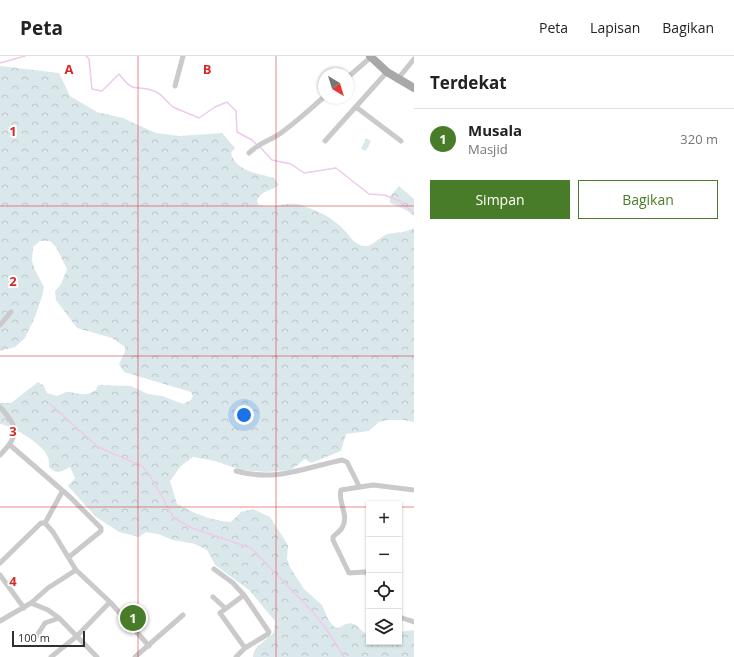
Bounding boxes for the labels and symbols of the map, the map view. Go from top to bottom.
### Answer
text: A [65,60,74,78]
text: B [203,60,212,78]
north arrow [318,68,354,104]
text: 1 [9,122,17,140]
text: 2 [9,272,17,290]
your location [234,405,254,425]
text: 3 [9,422,17,440]
text: 4 [9,572,17,590]
pin: 1 [120,603,146,633]
scale bar [12,629,85,648]

